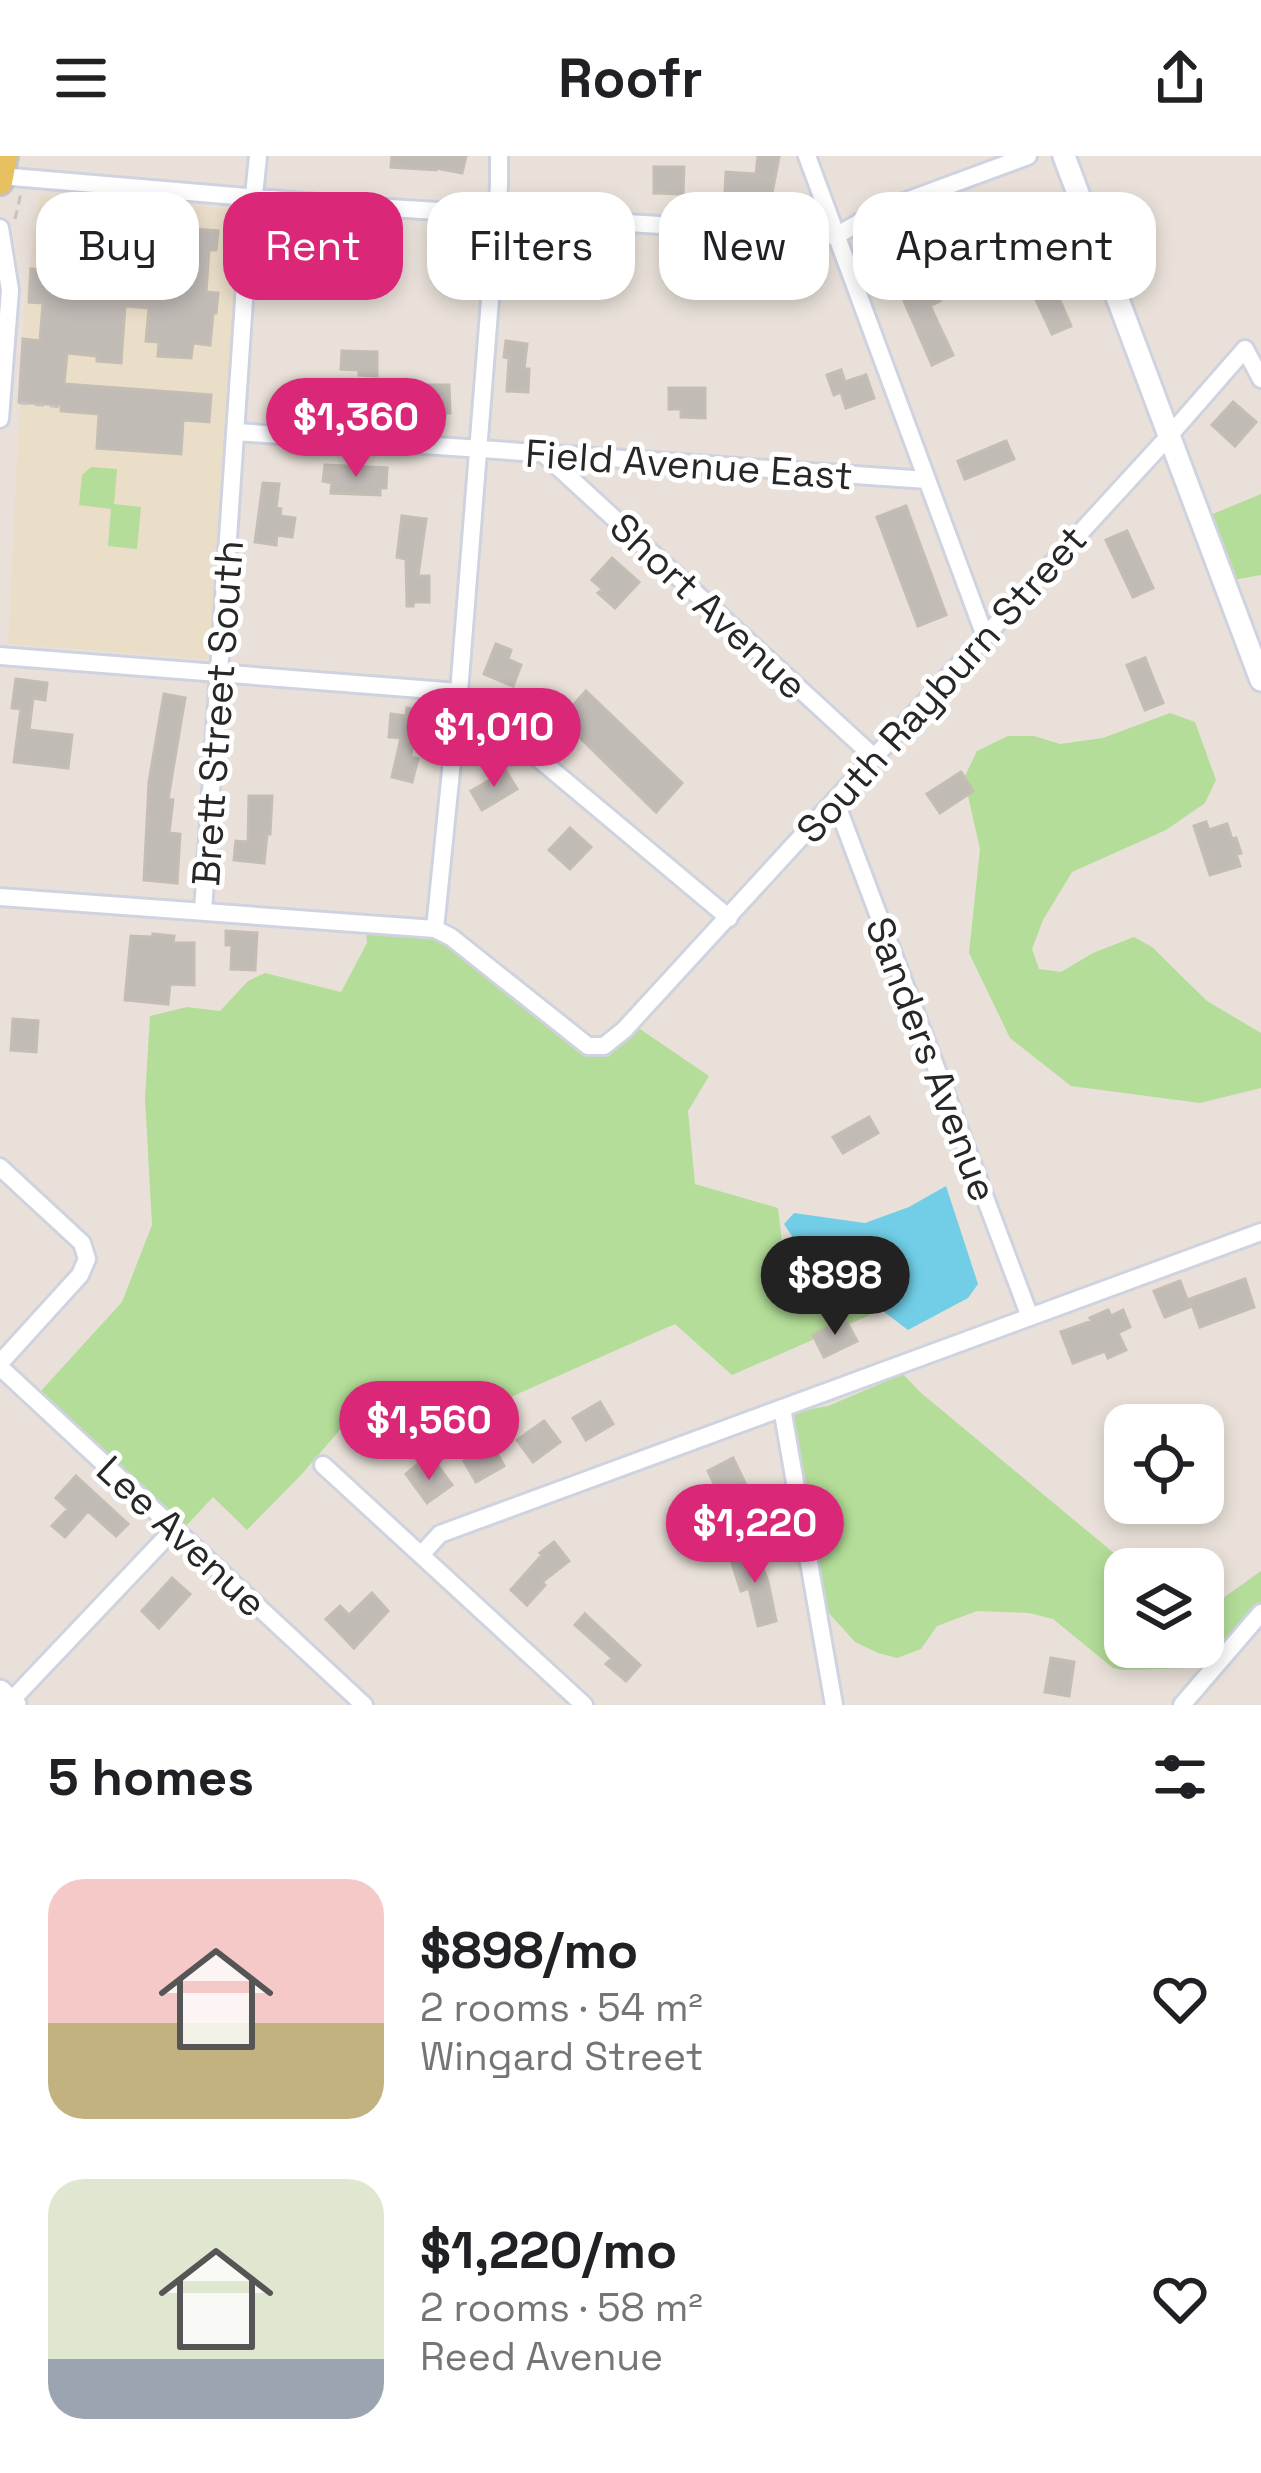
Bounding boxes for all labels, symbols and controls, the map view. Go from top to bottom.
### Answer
text: Roofr [558,44,703,113]
icon: menu [48,45,114,111]
icon: share [1147,45,1213,111]
chip: Buy [36,192,199,300]
chip: Rent [223,192,403,300]
chip: Filters [427,192,635,300]
chip: New [659,192,829,300]
chip: Apartment [853,192,1156,300]
pin: $1,360 [258,378,454,480]
text: $1,360 [293,392,419,441]
street label: Field Avenue East [524,429,854,500]
street label: Short Avenue [600,503,817,710]
street label: South Rayburn Street [786,515,1097,853]
street label: Brett Street South [181,539,254,887]
pin: $1,010 [396,688,592,790]
text: $1,010 [434,702,554,751]
street label: Sanders Avenue [855,910,1008,1208]
pin: $898 [764,1236,906,1338]
text: $898 [788,1250,882,1299]
pin: $1,560 [331,1381,527,1483]
text: $1,560 [366,1395,492,1444]
map controls [1104,1404,1224,1668]
button: locate [1104,1404,1224,1524]
street label: Lee Avenue [86,1445,277,1627]
pin: $1,220 [657,1484,853,1586]
text: $1,220 [693,1498,817,1547]
button: layers [1104,1548,1224,1668]
icon: filters [1147,1744,1213,1810]
text: 5 homes [48,1745,254,1810]
text: $898/mo [420,1918,638,1983]
icon: home [144,1927,288,2071]
icon: heart [1147,1966,1213,2032]
text: 2 rooms · 54 m² [420,1983,703,2032]
text: Wingard Street [420,2032,703,2081]
text: $1,220/mo [420,2218,677,2283]
icon: home [144,2227,288,2371]
icon: heart [1147,2266,1213,2332]
text: 2 rooms · 58 m² [420,2283,703,2332]
text: Reed Avenue [420,2332,663,2381]

